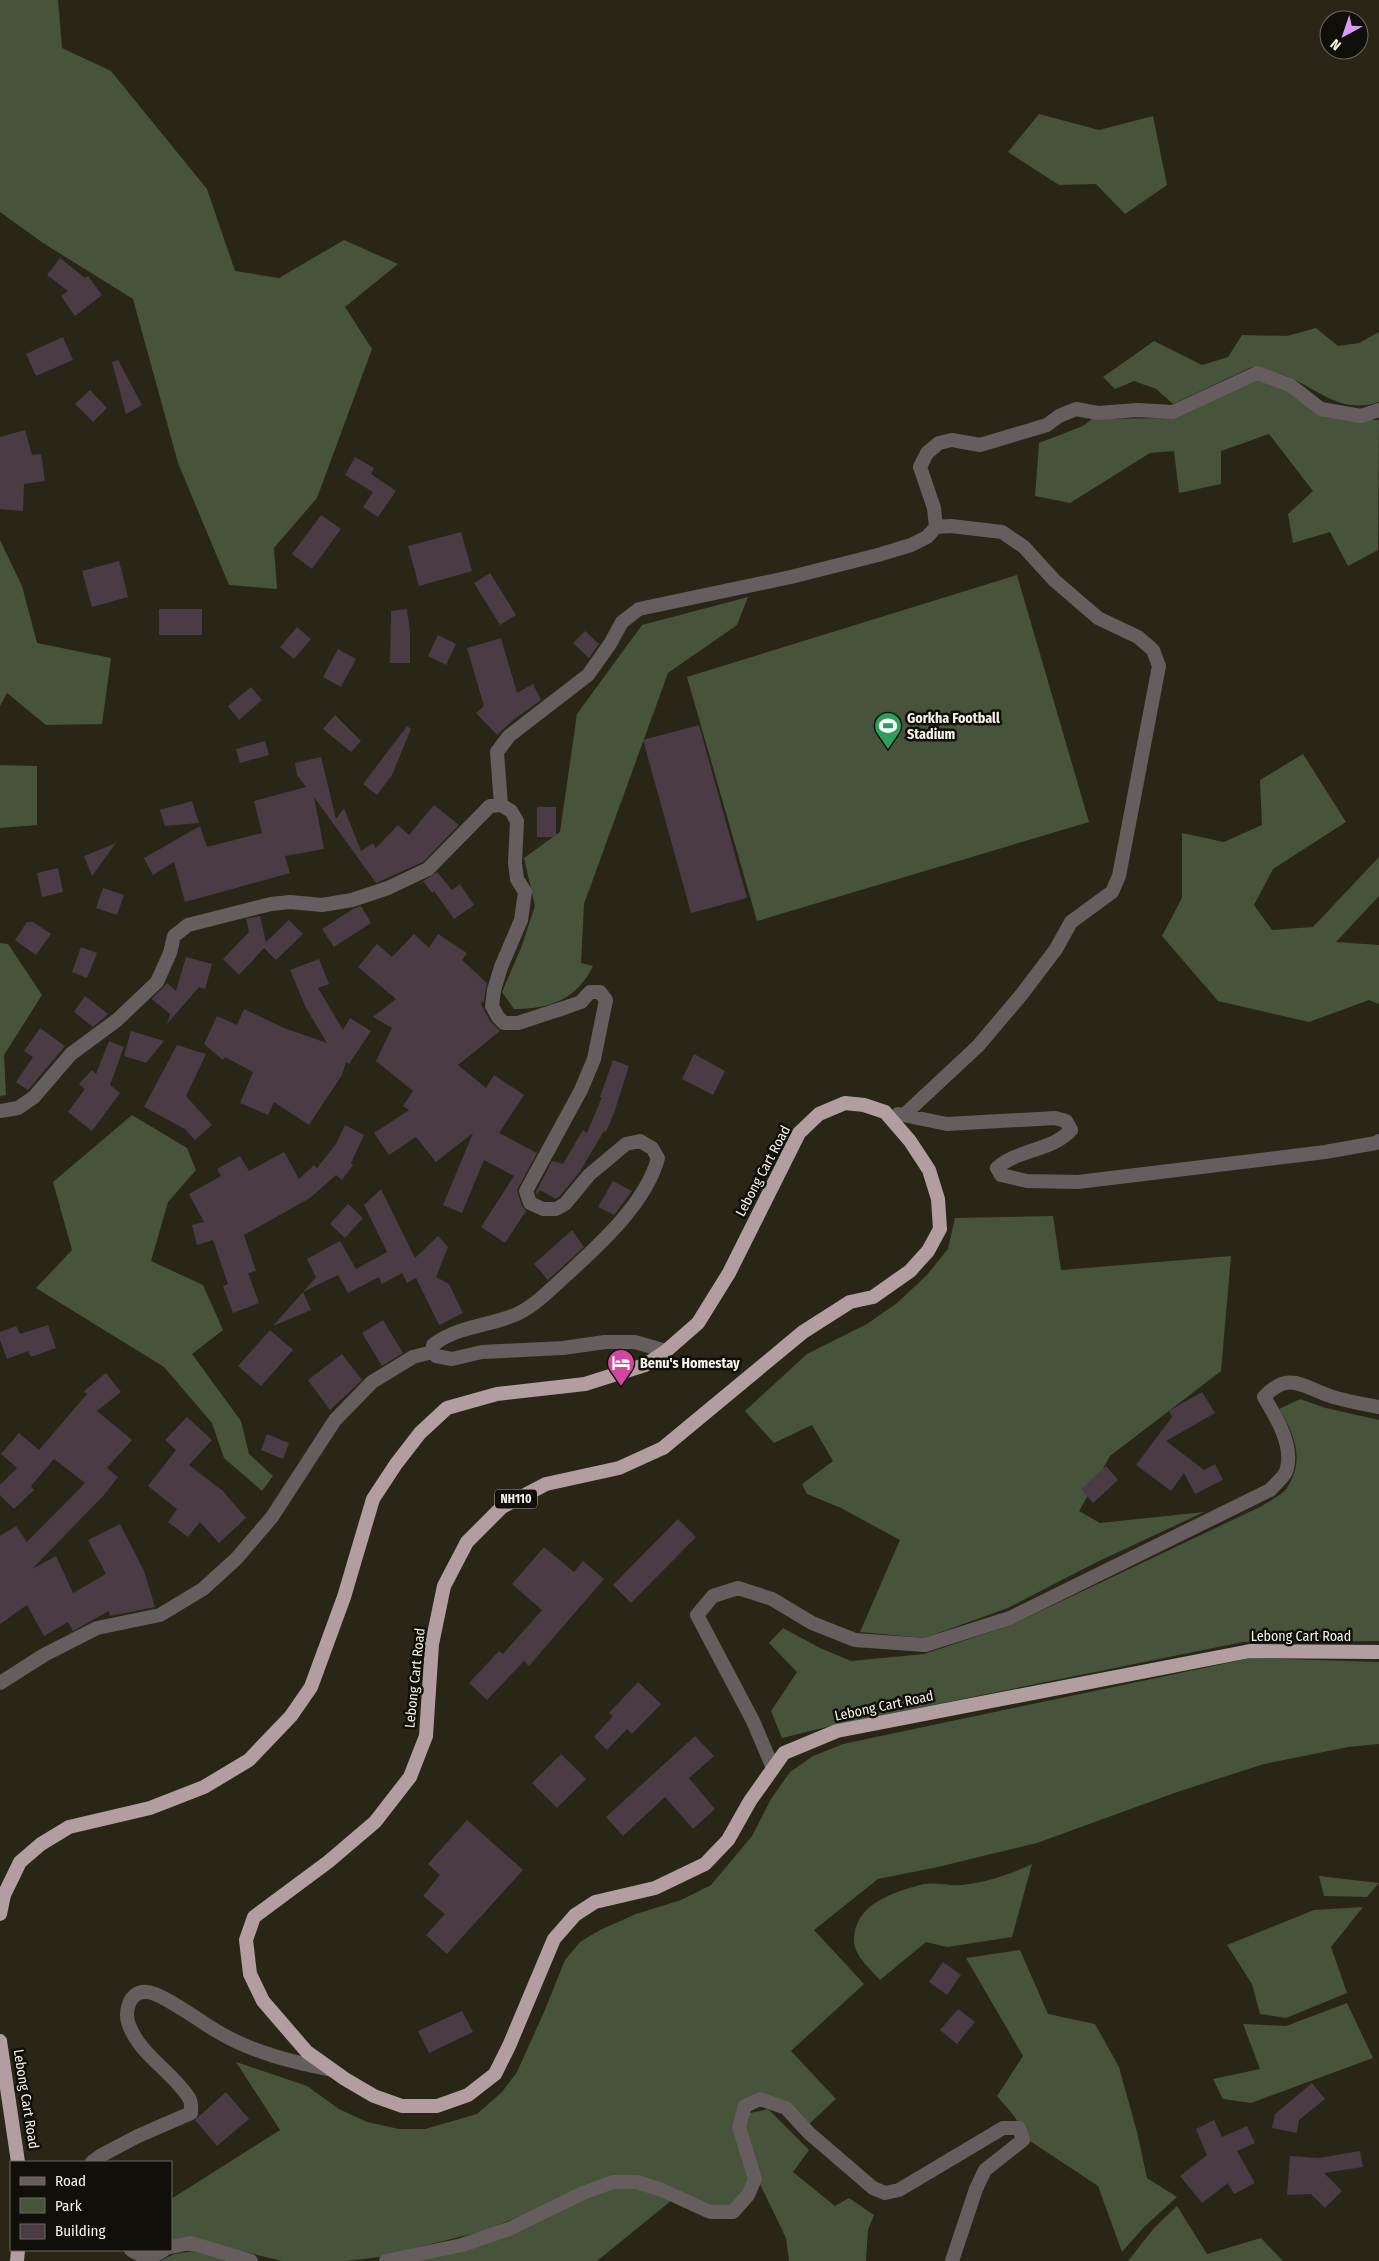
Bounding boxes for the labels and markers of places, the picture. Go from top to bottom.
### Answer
place label: Gorkha Football Stadium [907,710,1000,743]
sports icon: Gorkha Football Stadium [873,711,903,750]
hotel icon: Benu's Homestay [606,1348,636,1387]
place label: Benu's Homestay [640,1355,740,1372]

